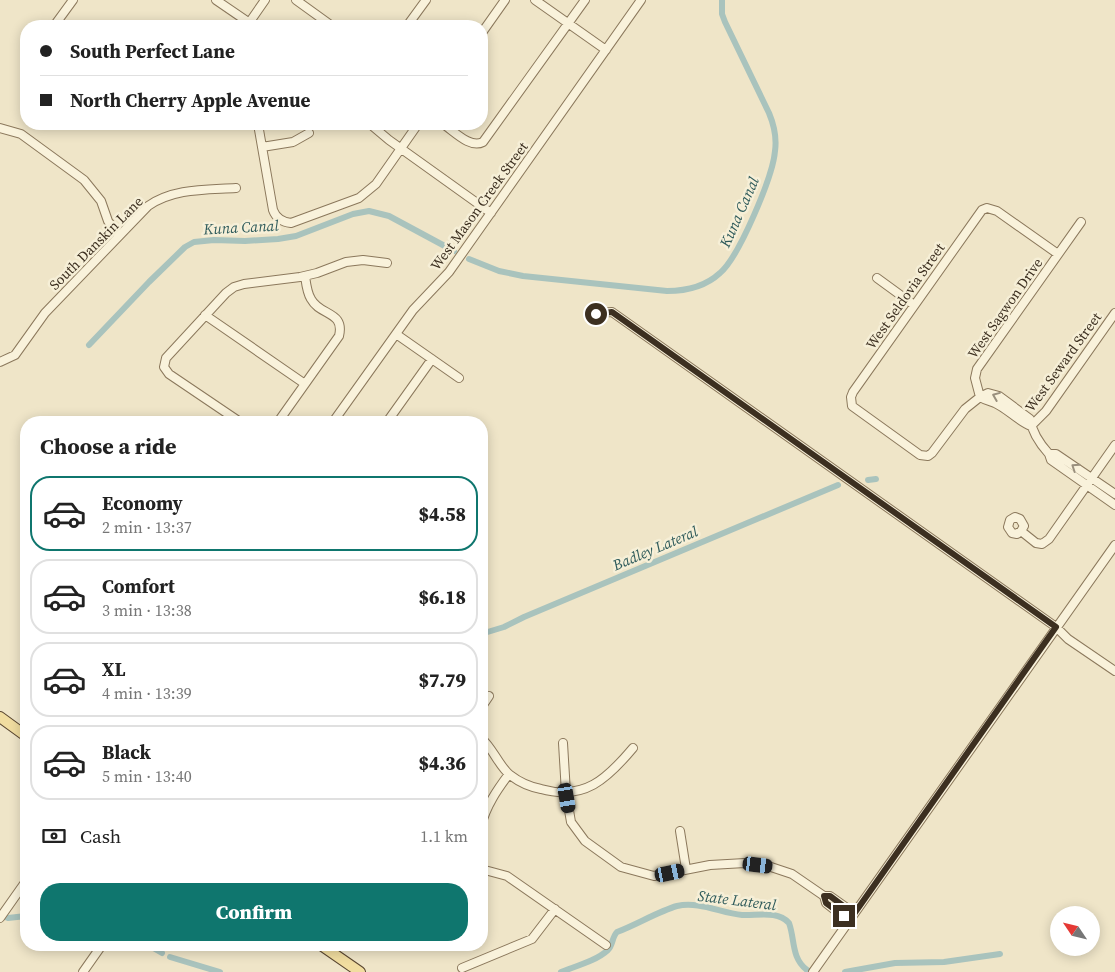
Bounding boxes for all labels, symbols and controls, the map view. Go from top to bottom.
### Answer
text: South Perfect Lane [70,38,235,64]
text: North Cherry Apple Avenue [70,87,310,113]
street label: West Mason Creek Street [426,137,533,274]
water label: Kuna Canal [714,173,764,252]
street label: South Danskin Lane [45,192,147,294]
water label: Kuna Canal [202,215,280,240]
street label: West Seldovia Street [861,239,949,353]
street label: West Sagwon Drive [963,254,1047,362]
route start [585,303,607,325]
street label: West Seward Street [1020,308,1106,416]
one-way arrow [992,392,1001,403]
text: Choose a ride [40,431,177,461]
one-way arrow [1071,464,1081,473]
text: Economy [102,490,183,516]
icon: car [42,491,87,536]
text: $4.58 [418,501,466,527]
text: 2 min · 13:37 [102,516,192,538]
water label: Badley Lateral [608,520,702,576]
text: Comfort [102,573,175,599]
icon: car [42,574,87,619]
text: $6.18 [418,584,466,610]
text: 3 min · 13:38 [102,599,192,621]
text: XL [102,656,125,682]
icon: car [42,657,87,702]
text: $7.79 [418,667,466,693]
text: 4 min · 13:39 [102,682,192,704]
text: Black [102,739,151,765]
icon: car [42,740,87,785]
text: $4.36 [418,750,466,776]
text: 5 min · 13:40 [102,765,192,787]
car [557,782,576,814]
icon: cash [40,822,68,850]
text: Cash [80,823,121,849]
text: 1.1 km [420,825,468,847]
car [742,856,773,874]
car [653,863,686,883]
button: Confirm [40,883,468,941]
water label: State Lateral [697,885,778,915]
route end [833,905,855,927]
north arrow [1050,906,1100,956]
map controls [1050,906,1100,956]

